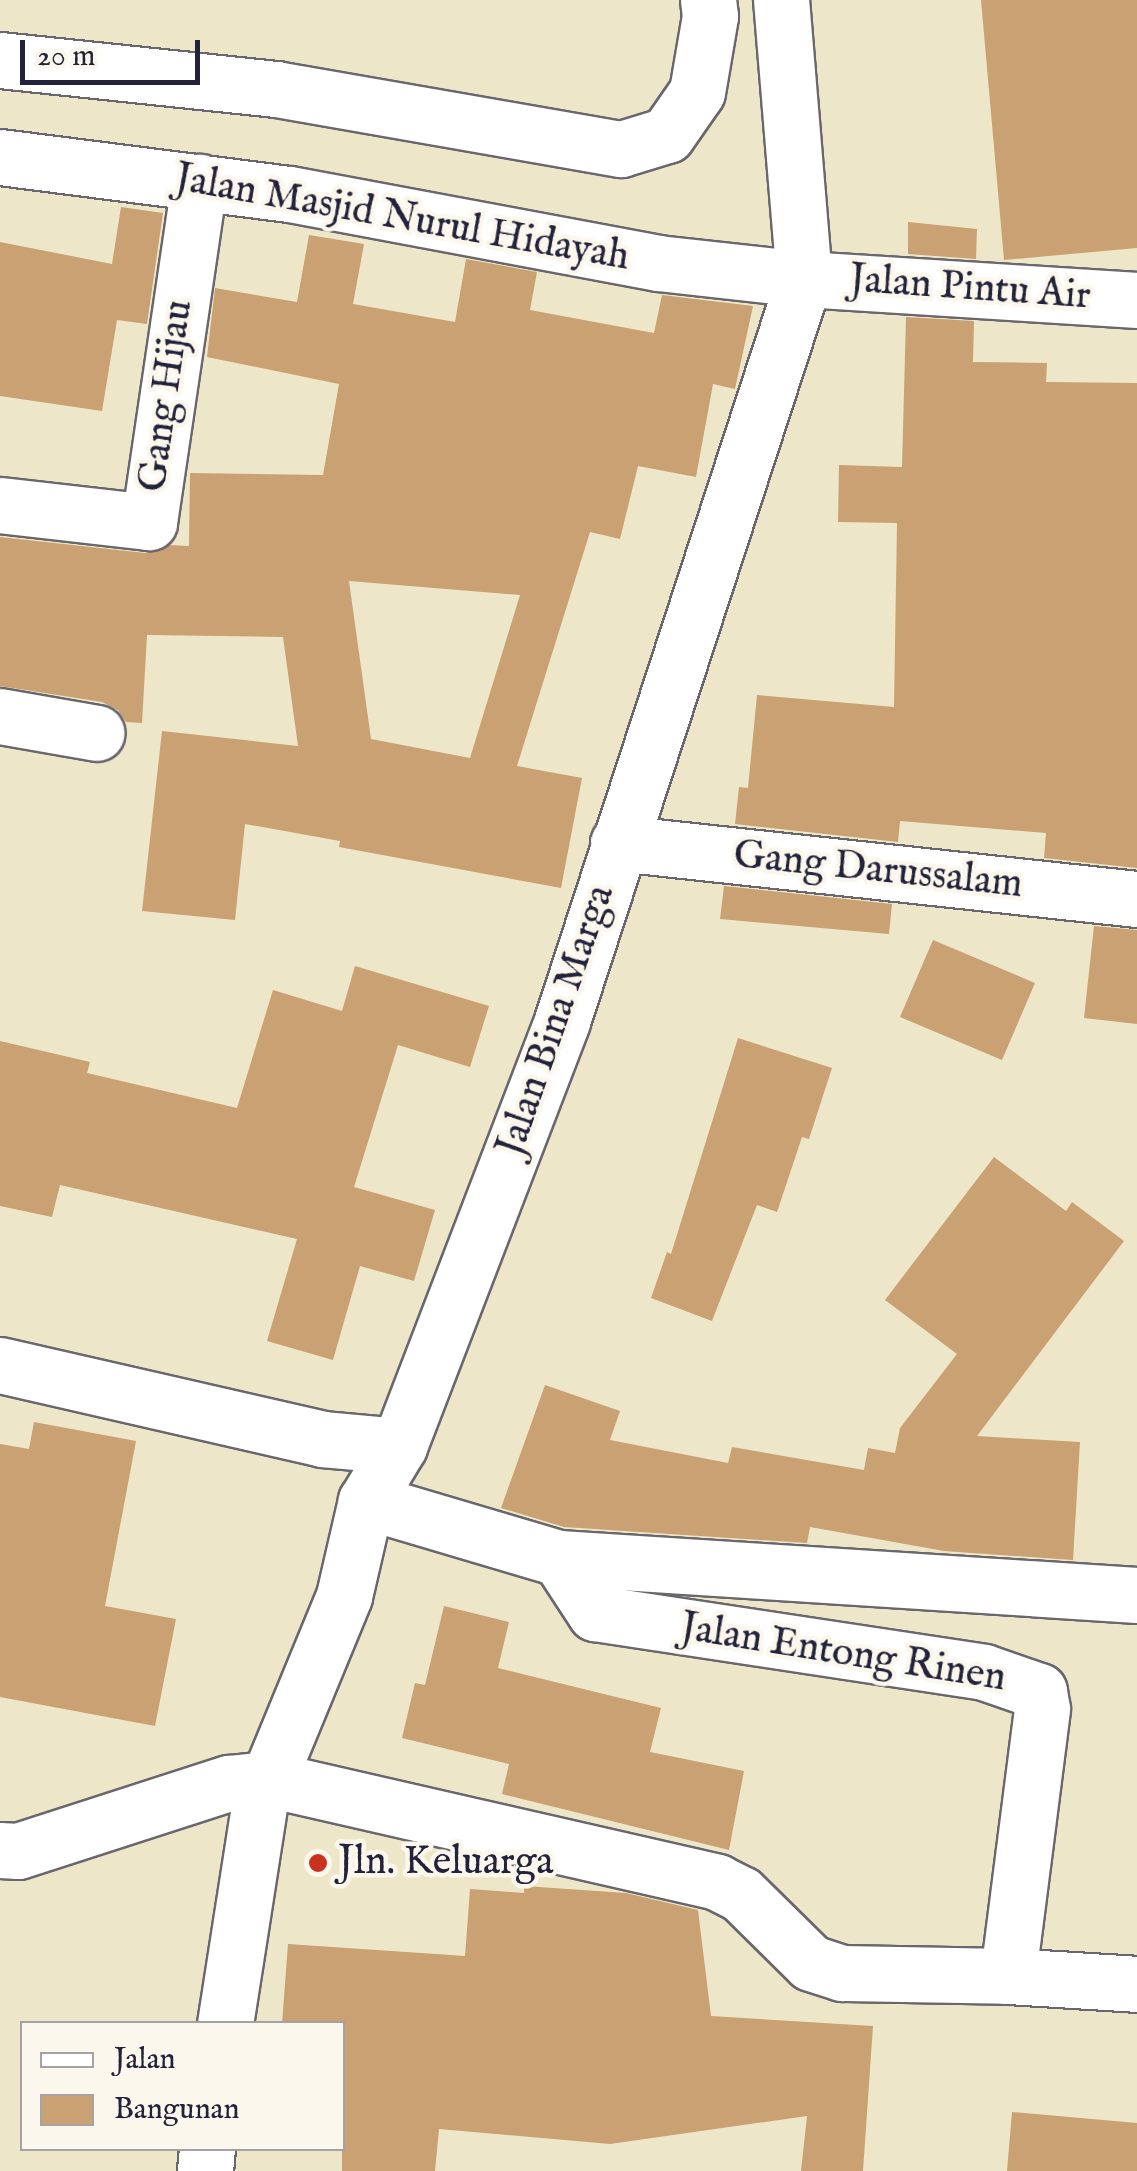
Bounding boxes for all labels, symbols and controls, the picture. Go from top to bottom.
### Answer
scale bar [25,20,205,82]
text: 20 m [37,38,96,76]
street label: Jalan Masjid Nurul Hidayah [171,155,633,283]
street label: Jalan Pintu Air [848,257,1092,321]
street label: Gang Hijau [130,297,204,495]
street label: Gang Darussalam [731,832,1025,910]
street label: Jalan Bina Marga [488,879,626,1163]
street label: Jalan Entong Rinen [677,1605,1009,1703]
place label: Jln. Keluarga [338,1839,554,1887]
marker: Jln. Keluarga [307,1852,329,1874]
legend [20,2021,345,2151]
text: Jalan [114,2041,176,2079]
text: Bangunan [114,2091,240,2129]

